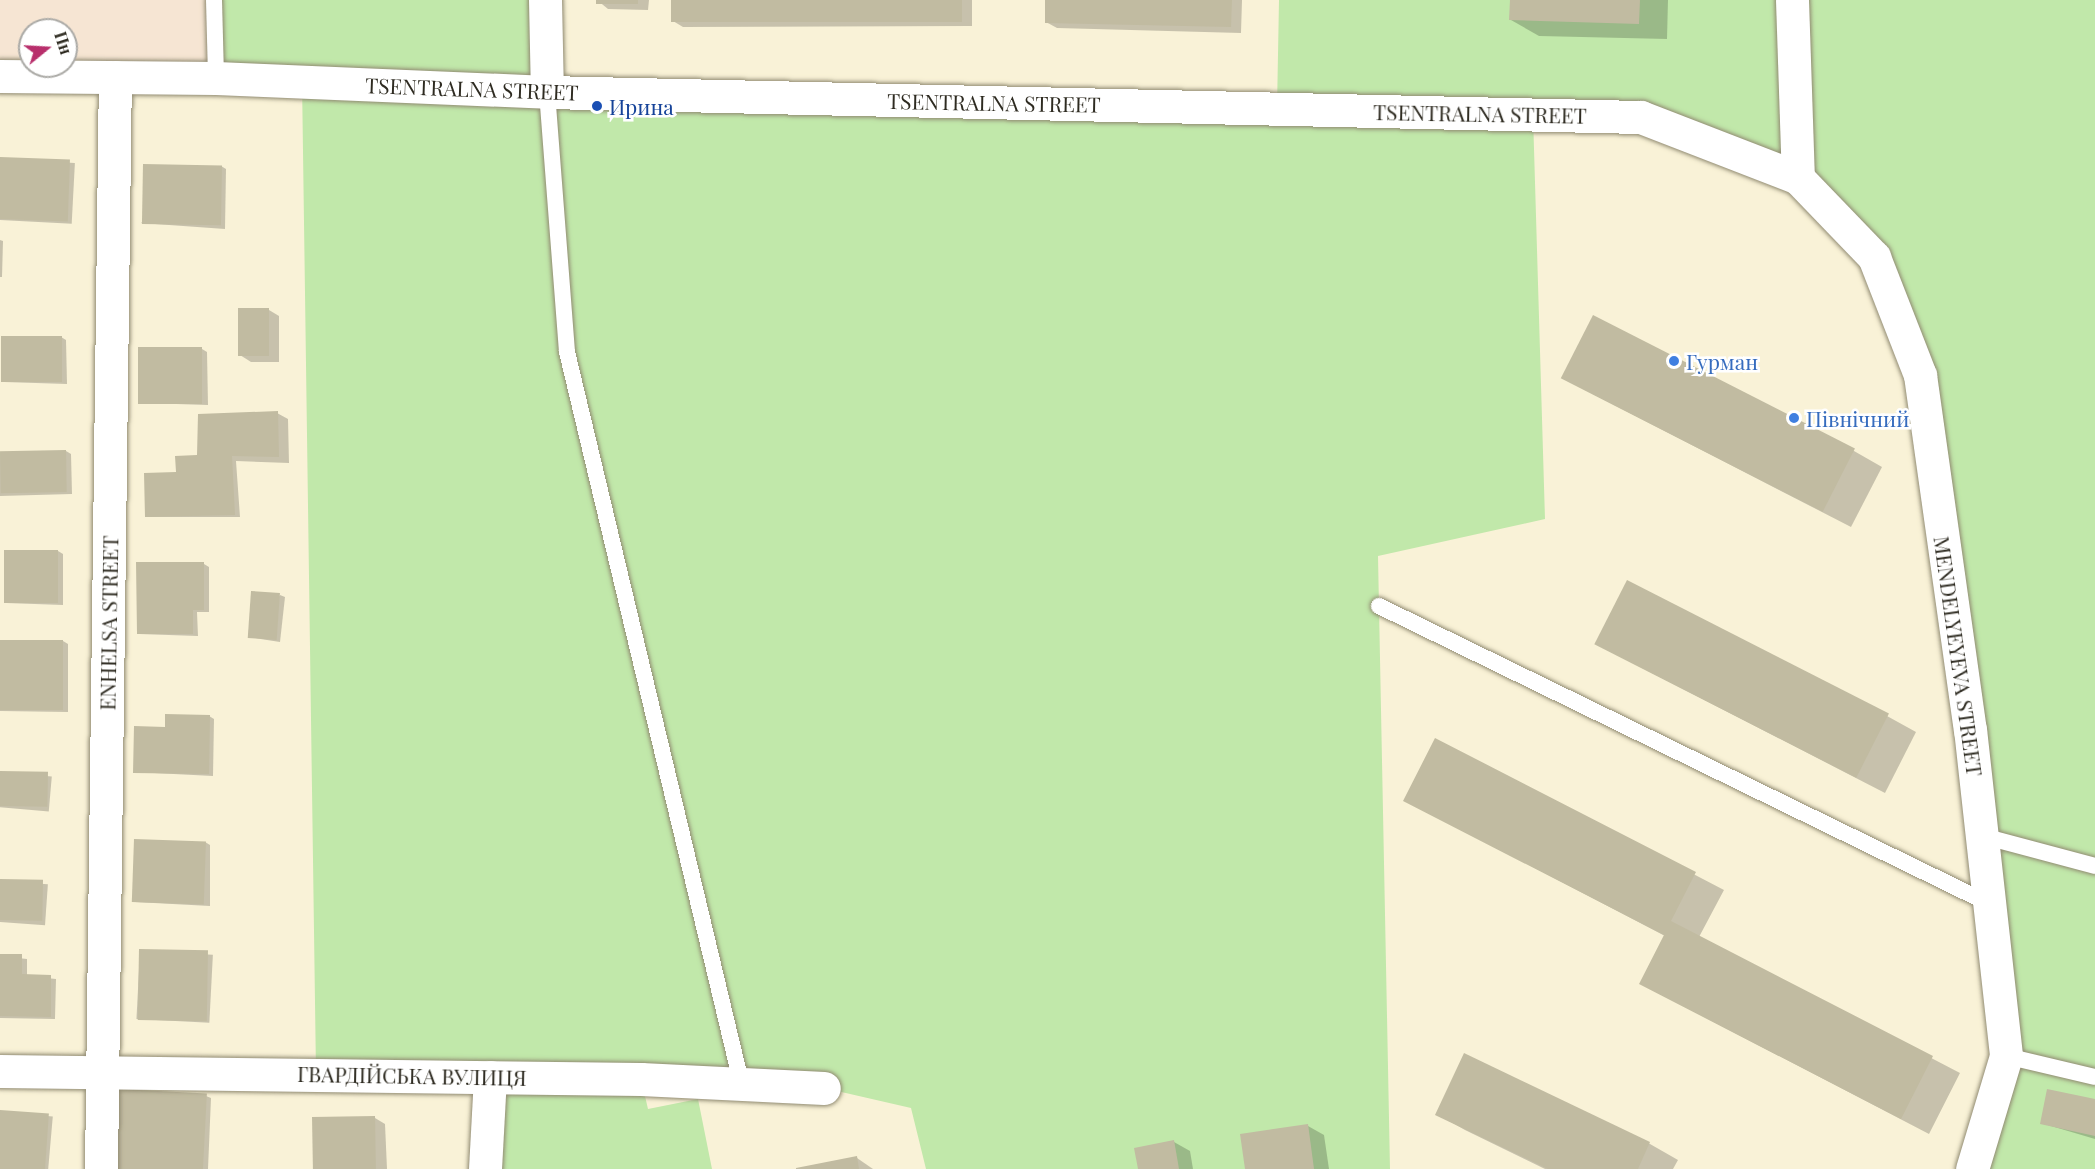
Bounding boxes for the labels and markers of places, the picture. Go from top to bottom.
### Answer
place label: Ирина [609,93,674,119]
marker: Ирина [590,99,604,113]
place label: Гурман [1686,348,1758,374]
marker: Гурман [1667,354,1681,368]
place label: Північний [1806,405,1909,431]
marker: Північний [1787,411,1801,425]

